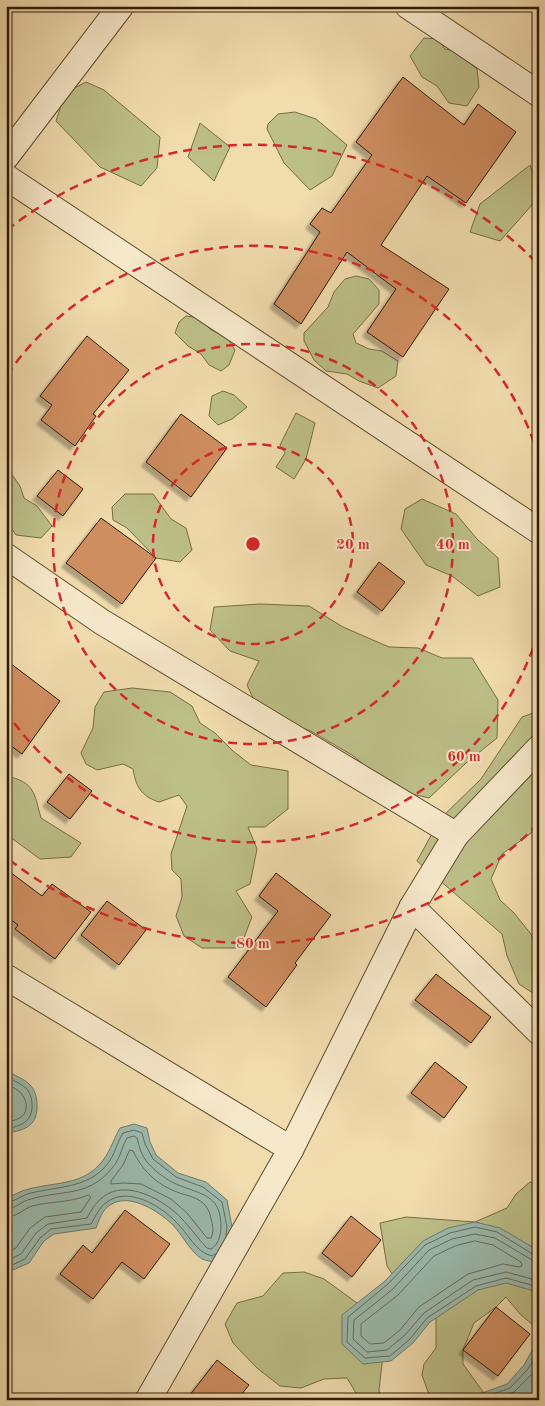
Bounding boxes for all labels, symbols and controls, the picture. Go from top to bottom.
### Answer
centre of rings [244,535,262,553]
text: 20 m [336,538,370,553]
text: 40 m [436,538,470,553]
text: 60 m [447,750,481,765]
text: 80 m [236,937,270,952]

